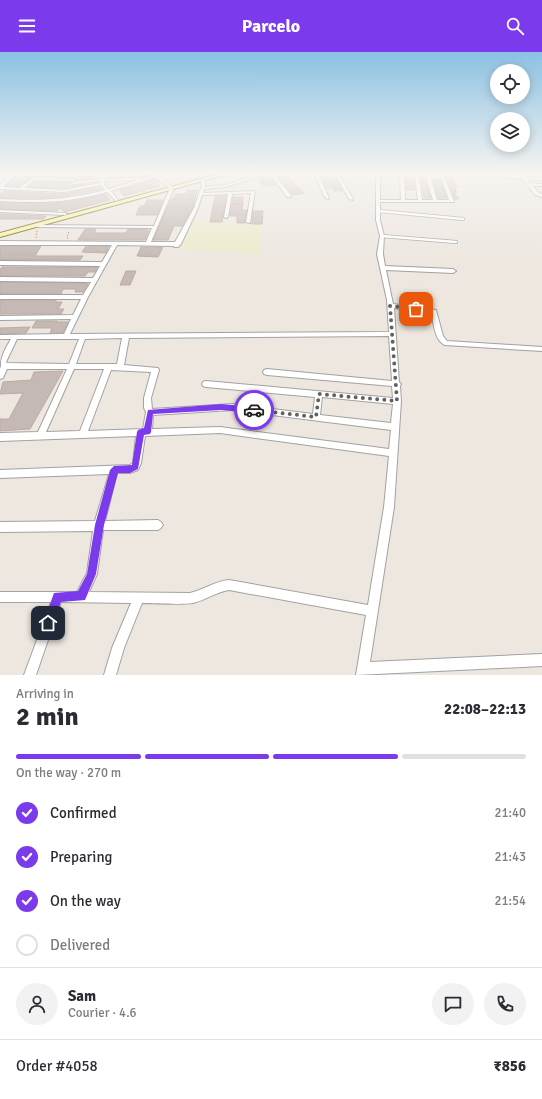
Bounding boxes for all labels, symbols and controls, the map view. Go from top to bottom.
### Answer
icon: menu [16,15,38,37]
text: Parcelo [242,15,300,37]
icon: search [504,15,526,37]
map controls [490,64,530,152]
button: locate [490,64,530,104]
button: layers [490,112,530,152]
pin [399,292,433,326]
icon: bag [405,298,427,320]
courier [234,390,274,430]
icon: car [243,399,265,421]
pin [31,606,65,640]
icon: home [37,612,59,634]
text: Arriving in [16,686,74,702]
text: 22:08–22:13 [444,700,526,718]
text: 2 min [16,701,79,733]
text: On the way · 270 m [16,765,121,781]
icon: check [16,802,38,824]
text: Confirmed [50,804,117,822]
text: 21:40 [494,805,526,821]
icon: check [16,846,38,868]
text: Preparing [50,848,113,866]
text: 21:43 [494,849,526,865]
icon: check [16,890,38,912]
text: On the way [50,892,121,910]
text: 21:54 [494,893,526,909]
text: Delivered [50,936,110,954]
button: person [16,983,58,1025]
button: chat [432,983,474,1025]
button: phone [484,983,526,1025]
text: Sam [68,987,96,1005]
text: Courier · 4.6 [68,1005,137,1021]
text: Order #4058 [16,1057,98,1075]
text: ₹856 [494,1057,526,1075]

